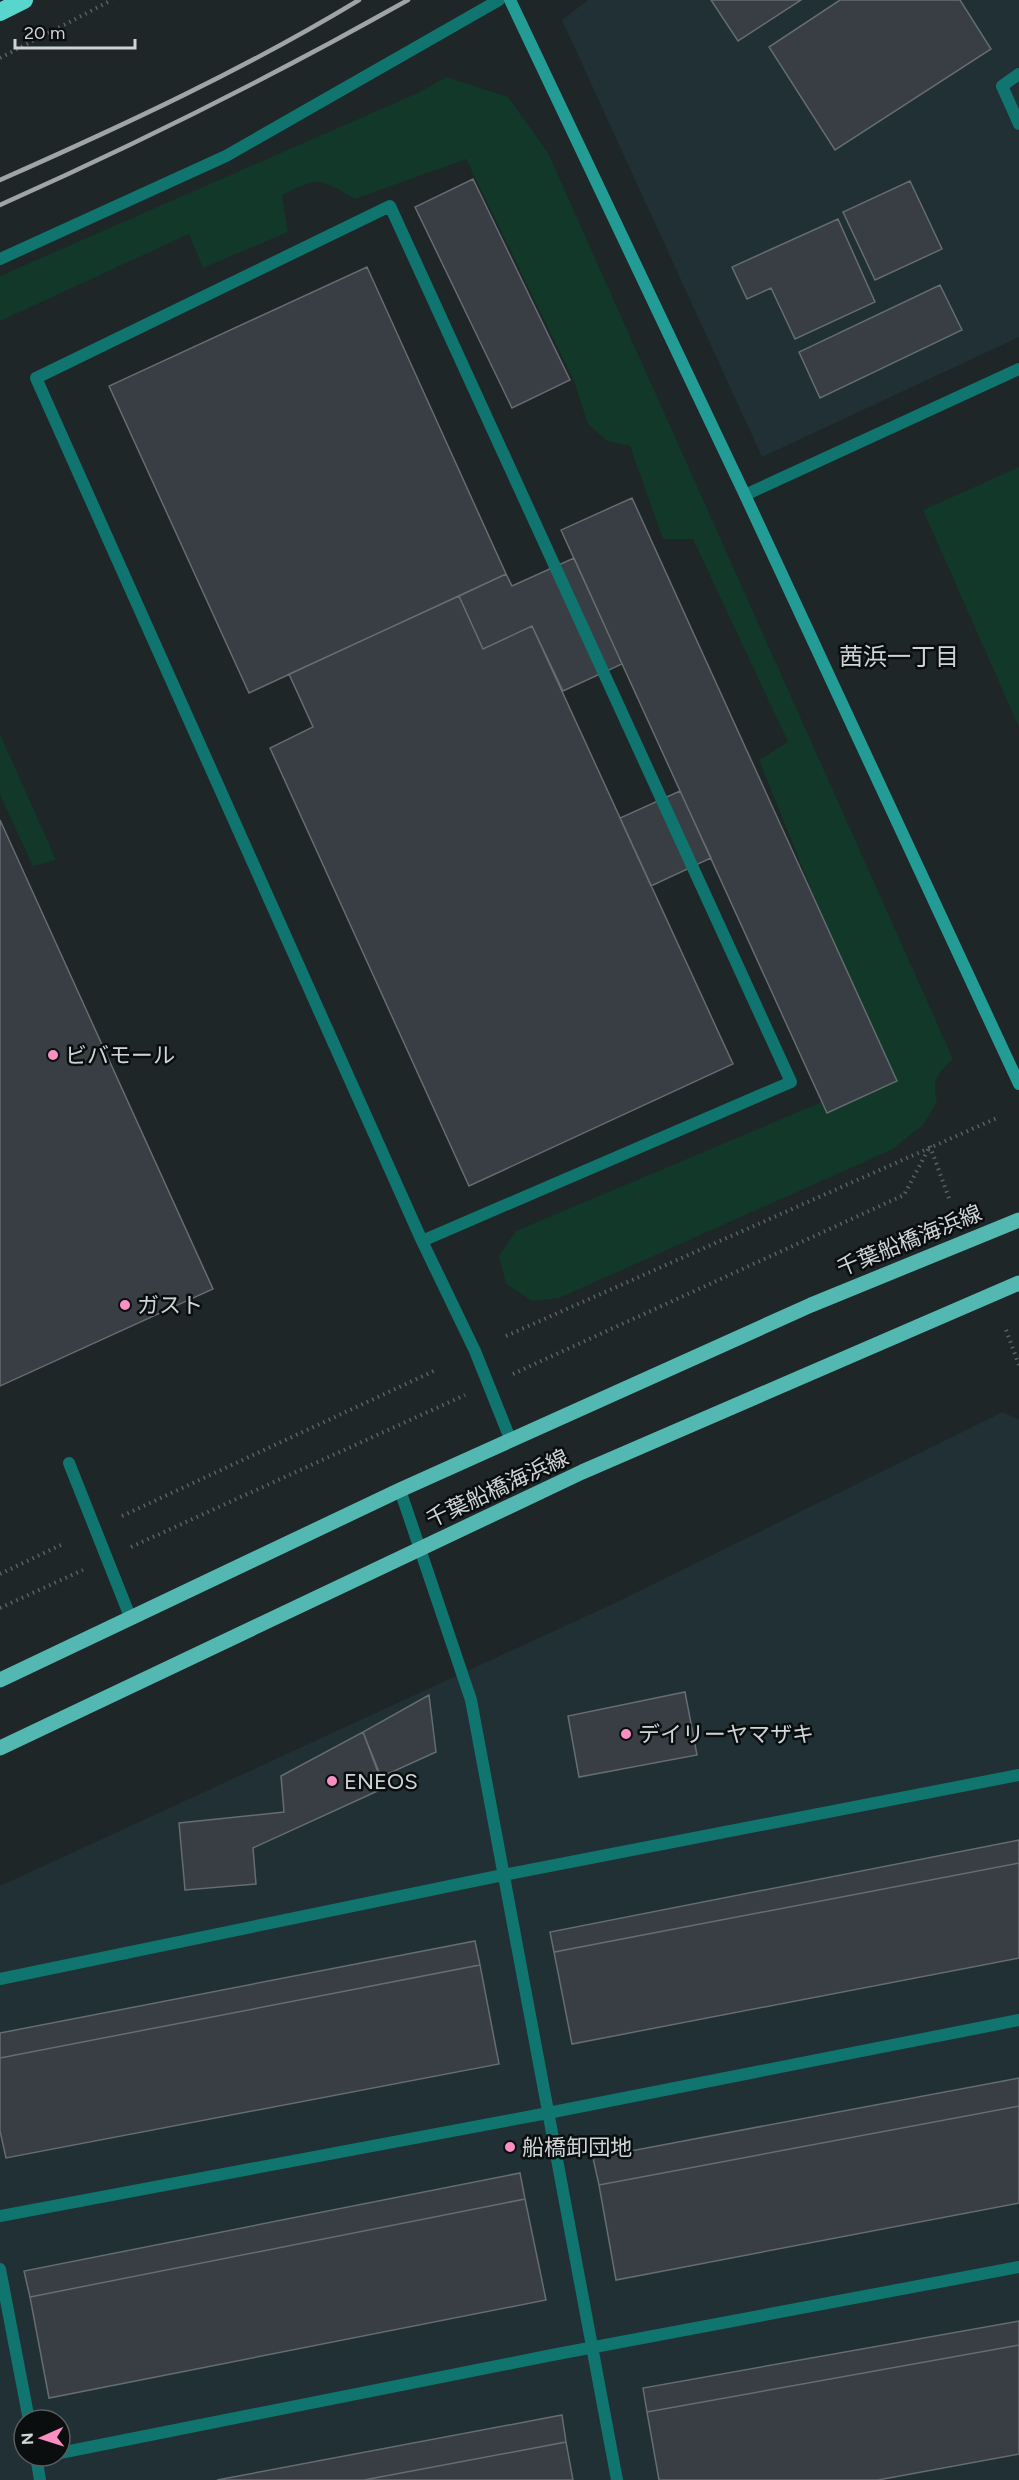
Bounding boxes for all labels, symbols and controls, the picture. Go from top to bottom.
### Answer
scale bar [15,12,135,50]
text: 20 m [24,22,65,44]
district label: 茜浜一丁目 [839,642,959,671]
place label: ビバモール [65,1042,175,1069]
marker: ビバモール [46,1048,60,1062]
street label: 千葉船橋海浜線 [833,1199,986,1282]
place label: ガスト [137,1292,203,1319]
marker: ガスト [118,1298,132,1312]
street label: 千葉船橋海浜線 [422,1444,573,1533]
place label: デイリーヤマザキ [638,1721,814,1748]
marker: デイリーヤマザキ [619,1727,633,1741]
place label: ENEOS [344,1768,418,1795]
marker: ENEOS [325,1774,339,1788]
place label: 船橋卸団地 [522,2134,632,2161]
marker: 船橋卸団地 [503,2140,517,2154]
north arrow [12,2408,72,2468]
text: N [18,2432,37,2445]

